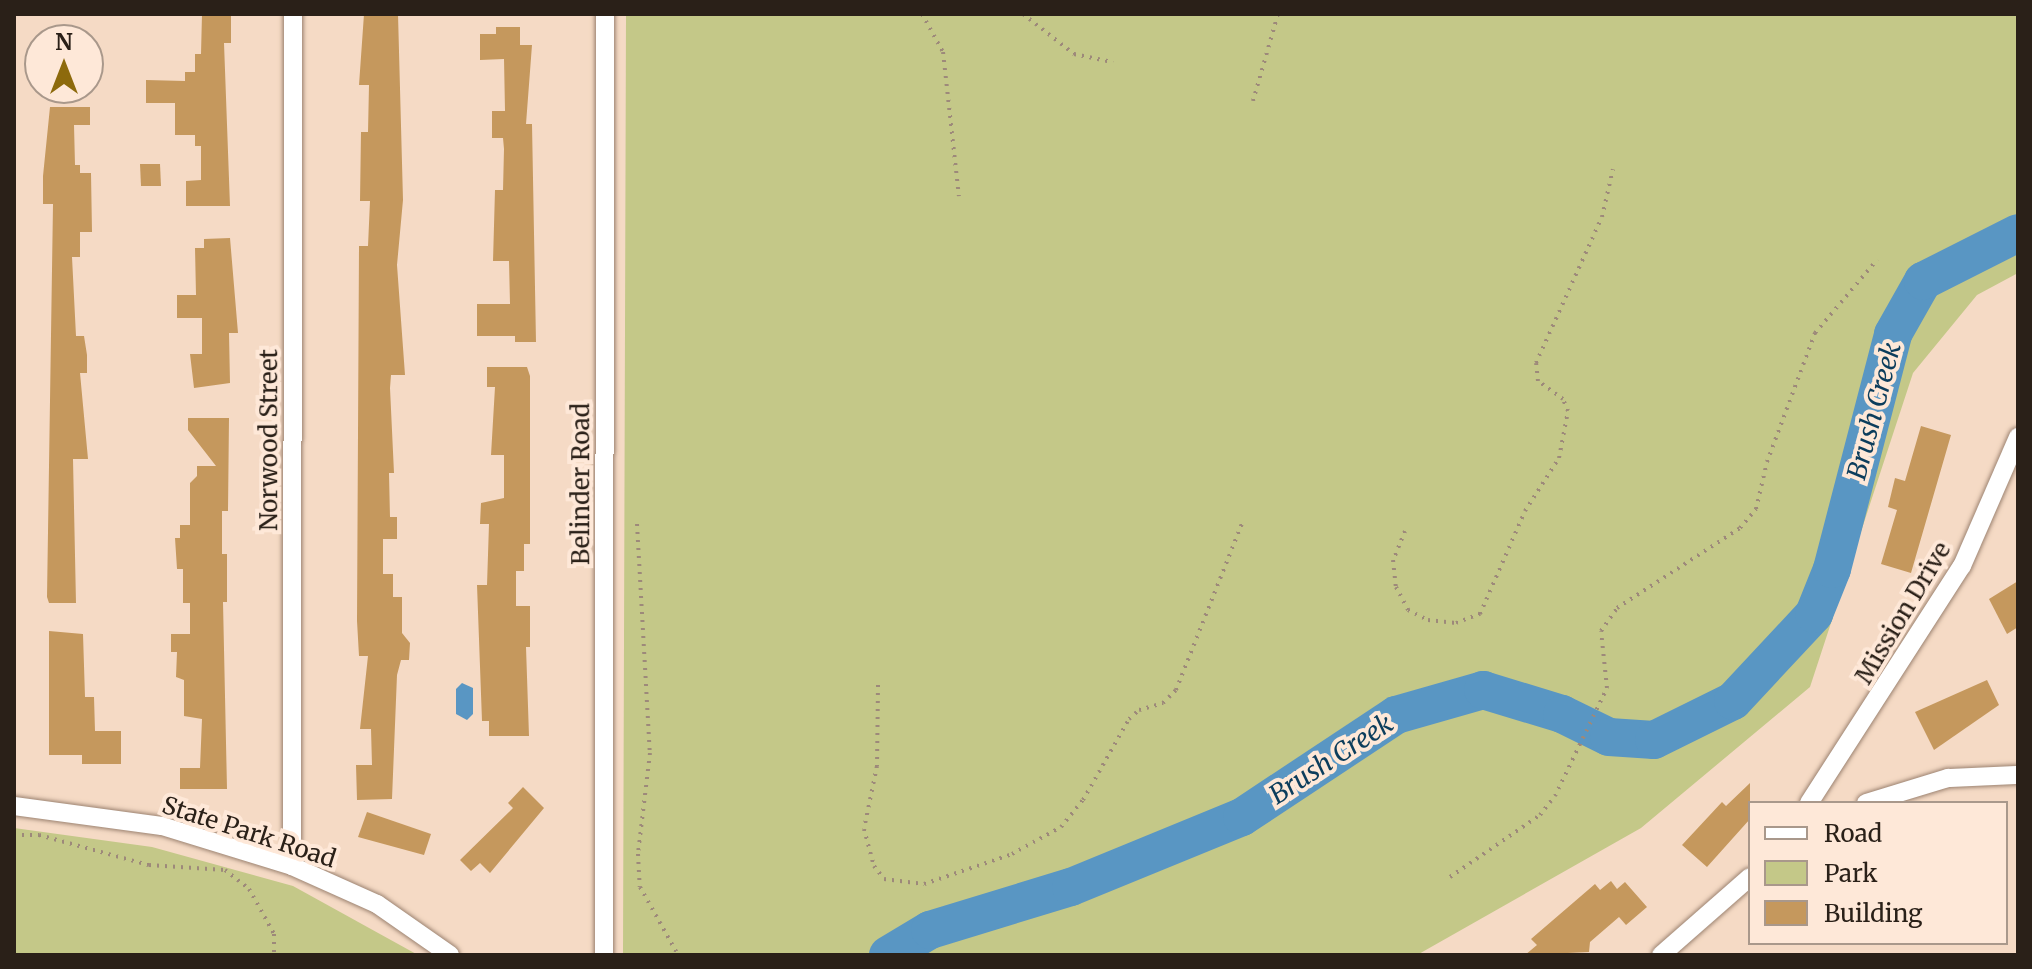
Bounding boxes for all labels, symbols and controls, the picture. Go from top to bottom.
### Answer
north arrow [24,24,104,104]
text: N [55,28,73,56]
water label: Brush Creek [1841,339,1907,483]
street label: Norwood Street [255,349,283,531]
street label: Belinder Road [567,403,595,565]
street label: Mission Drive [1849,537,1957,689]
water label: Brush Creek [1264,708,1398,810]
street label: State Park Road [159,790,339,874]
legend [1748,801,2008,945]
text: Road [1824,818,1882,849]
text: Park [1824,858,1877,889]
text: Building [1824,898,1923,929]

